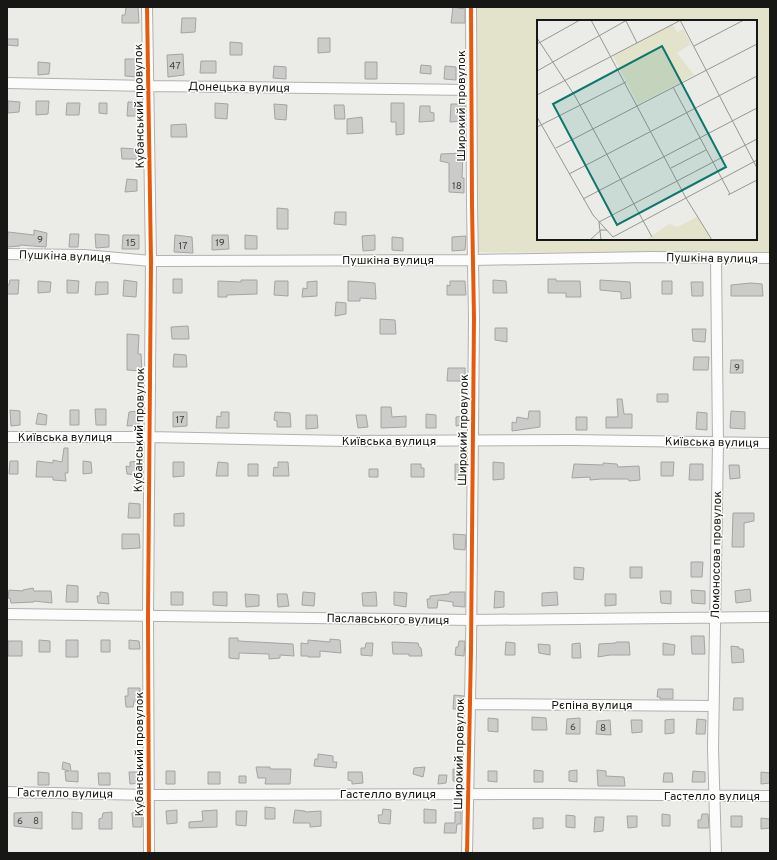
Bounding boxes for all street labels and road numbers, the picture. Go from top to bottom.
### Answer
street label: Кубанський провулок [131,43,149,169]
street label: Широкий провулок [454,50,470,162]
street label: Донецька вулиця [188,79,290,97]
street label: Пушкіна вулиця [19,247,111,267]
street label: Пушкіна вулиця [666,250,758,268]
street label: Пушкіна вулиця [342,253,434,269]
street label: Кубанський провулок [131,367,149,493]
street label: Широкий провулок [455,374,473,486]
street label: Київська вулиця [18,430,112,446]
street label: Київська вулиця [342,434,436,450]
street label: Київська вулиця [665,434,759,452]
street label: Ломоносова провулок [708,491,726,619]
street label: Паславського вулиця [326,611,449,629]
street label: Кубанський провулок [132,691,148,816]
street label: Широкий провулок [451,698,469,810]
street label: Рєпіна вулиця [551,698,633,714]
street label: Гастелло вулиця [17,785,113,803]
street label: Гастелло вулиця [340,787,436,803]
street label: Гастелло вулиця [664,789,760,805]

